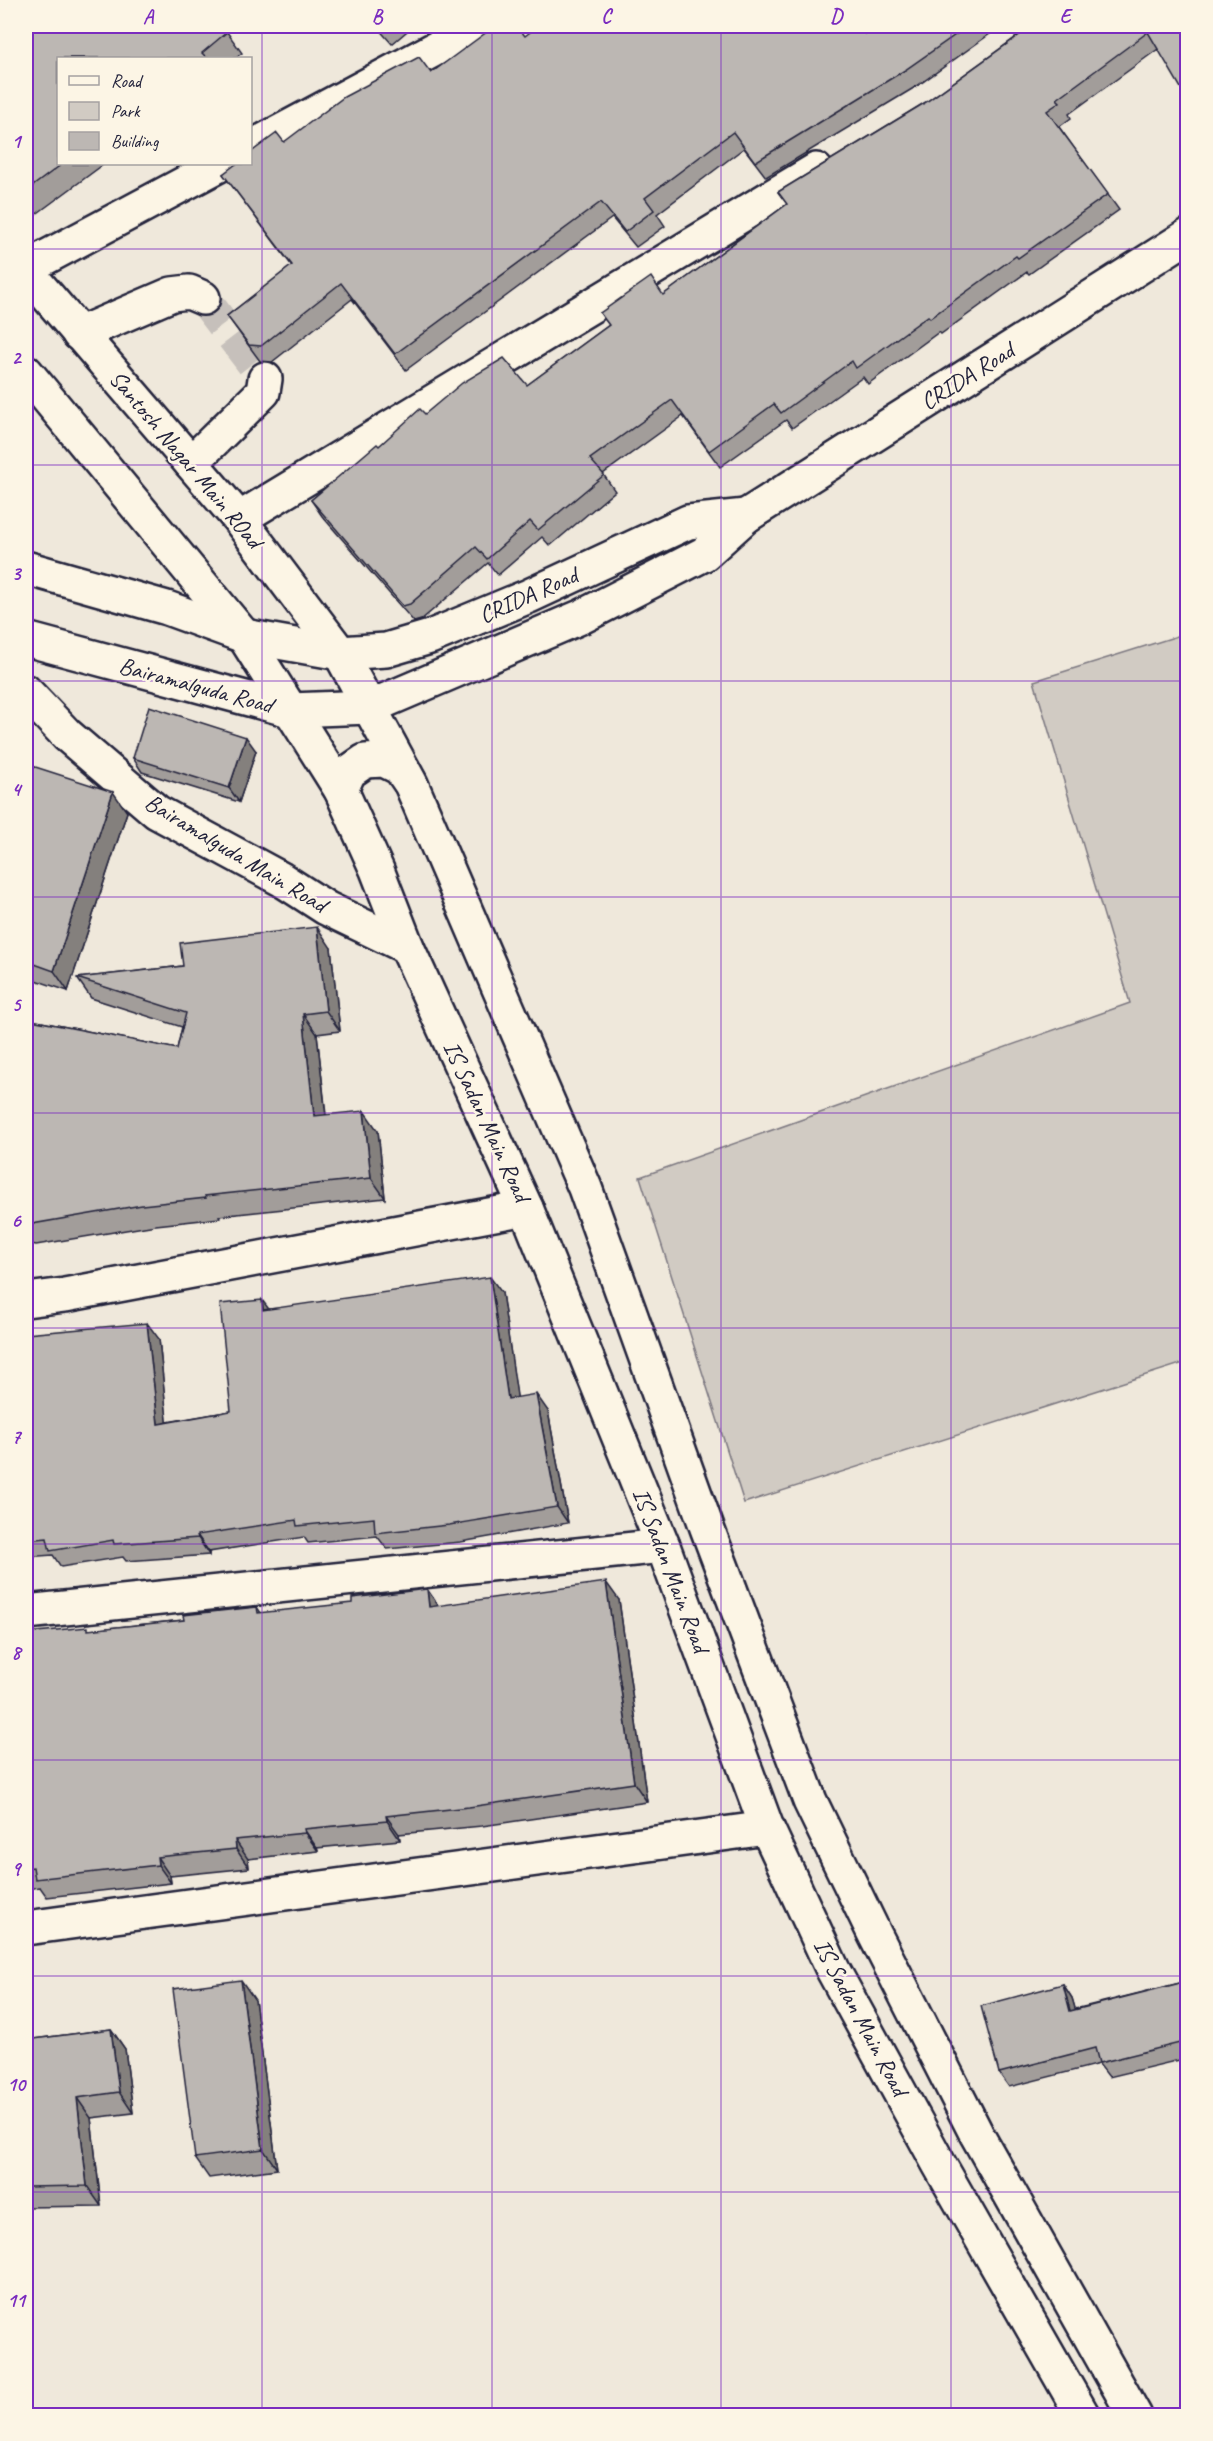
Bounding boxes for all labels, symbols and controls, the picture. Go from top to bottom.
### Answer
text: A [143,4,155,29]
text: B [372,4,384,29]
text: C [601,4,613,29]
text: D [830,4,844,29]
text: E [1060,4,1074,29]
legend [57,57,252,165]
text: Road [111,70,144,92]
text: Park [111,100,141,122]
text: 1 [12,129,23,154]
text: Building [111,130,160,152]
street label: CRIDA Road [915,334,1022,416]
text: 2 [12,345,23,370]
street label: Santosh Nagar Main ROad [103,364,272,557]
street label: CRIDA Road [474,559,585,630]
text: 3 [12,561,23,586]
street label: Bairamalguda Road [116,650,280,721]
text: 4 [12,777,24,802]
street label: Bairamalguda Main Road [140,787,335,921]
text: 5 [12,992,23,1017]
street label: IS Sadan Main Road [437,1036,539,1209]
text: 6 [11,1208,22,1233]
text: 7 [12,1424,23,1449]
street label: IS Sadan Main Road [626,1484,717,1660]
text: 8 [12,1640,24,1665]
text: 9 [12,1856,23,1881]
street label: IS Sadan Main Road [807,1933,917,2104]
text: 10 [7,2072,27,2097]
text: 11 [7,2288,27,2313]

